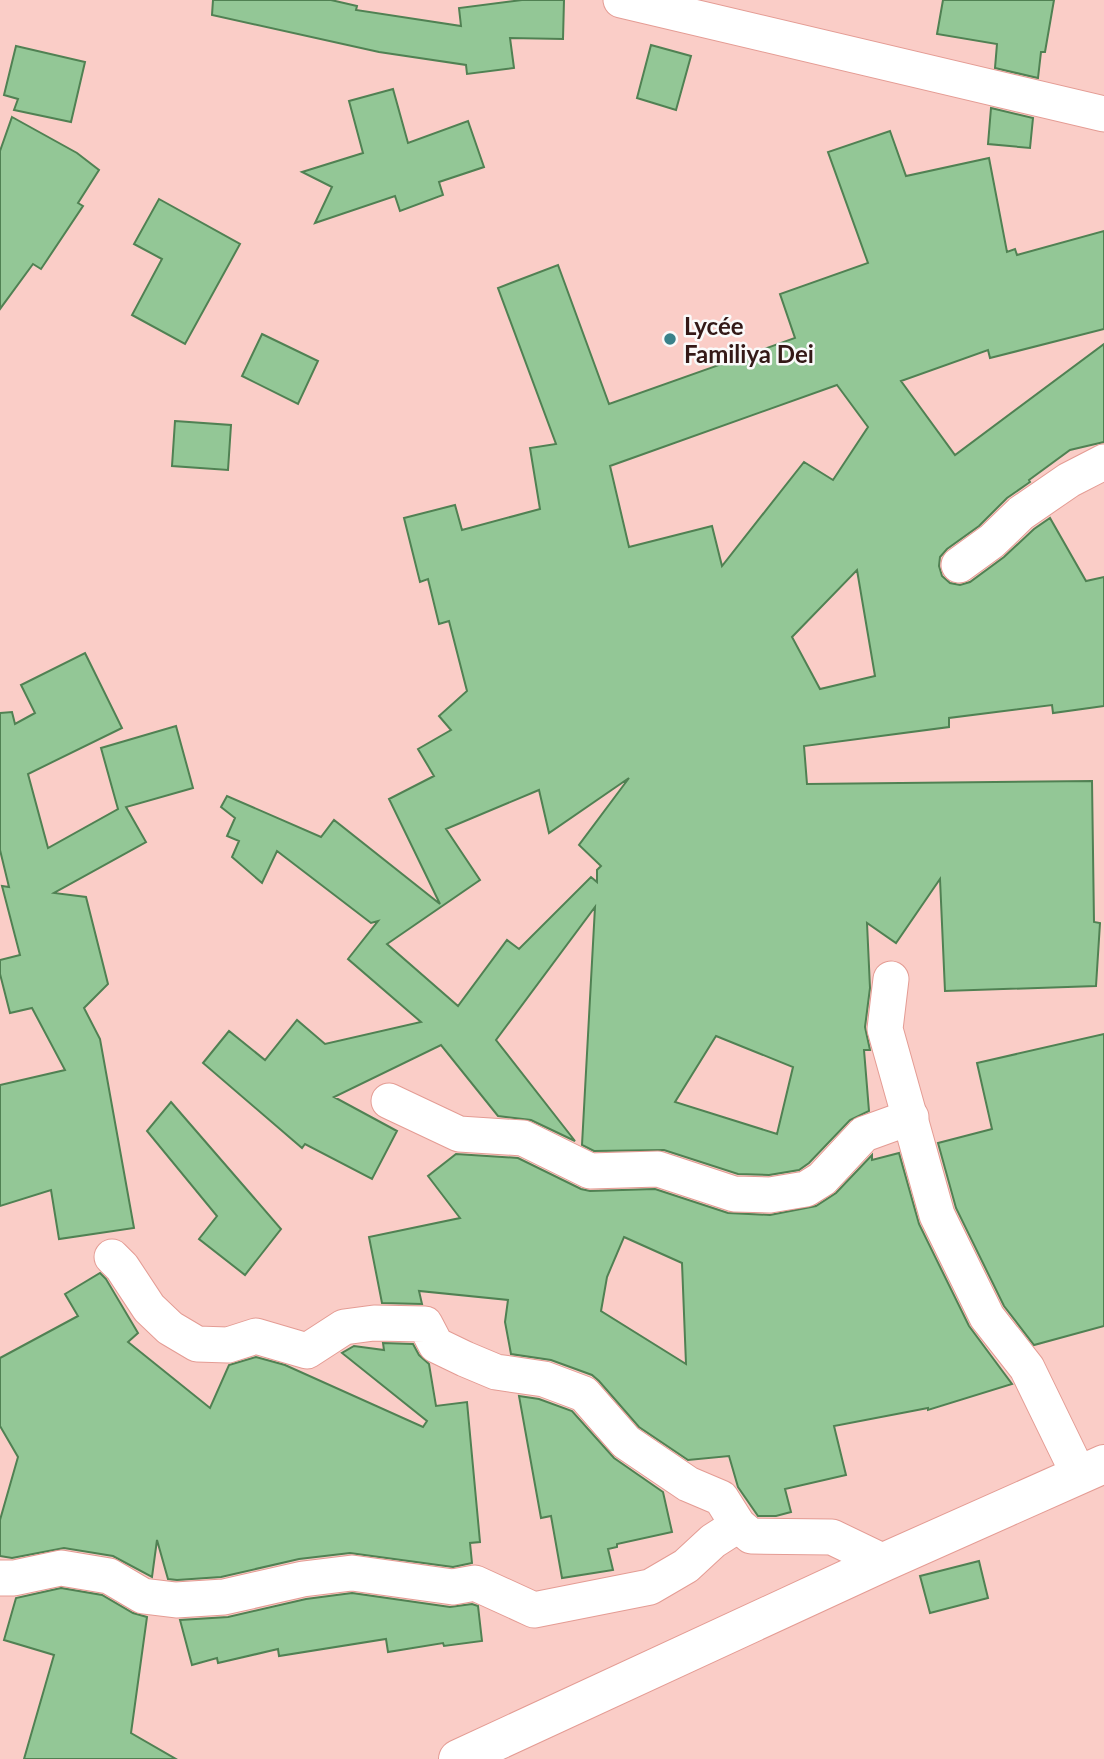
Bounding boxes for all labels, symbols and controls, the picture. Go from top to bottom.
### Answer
place label: Lycée Familiya Dei [684,311,814,368]
marker: Lycée Familiya Dei [662,331,678,347]

